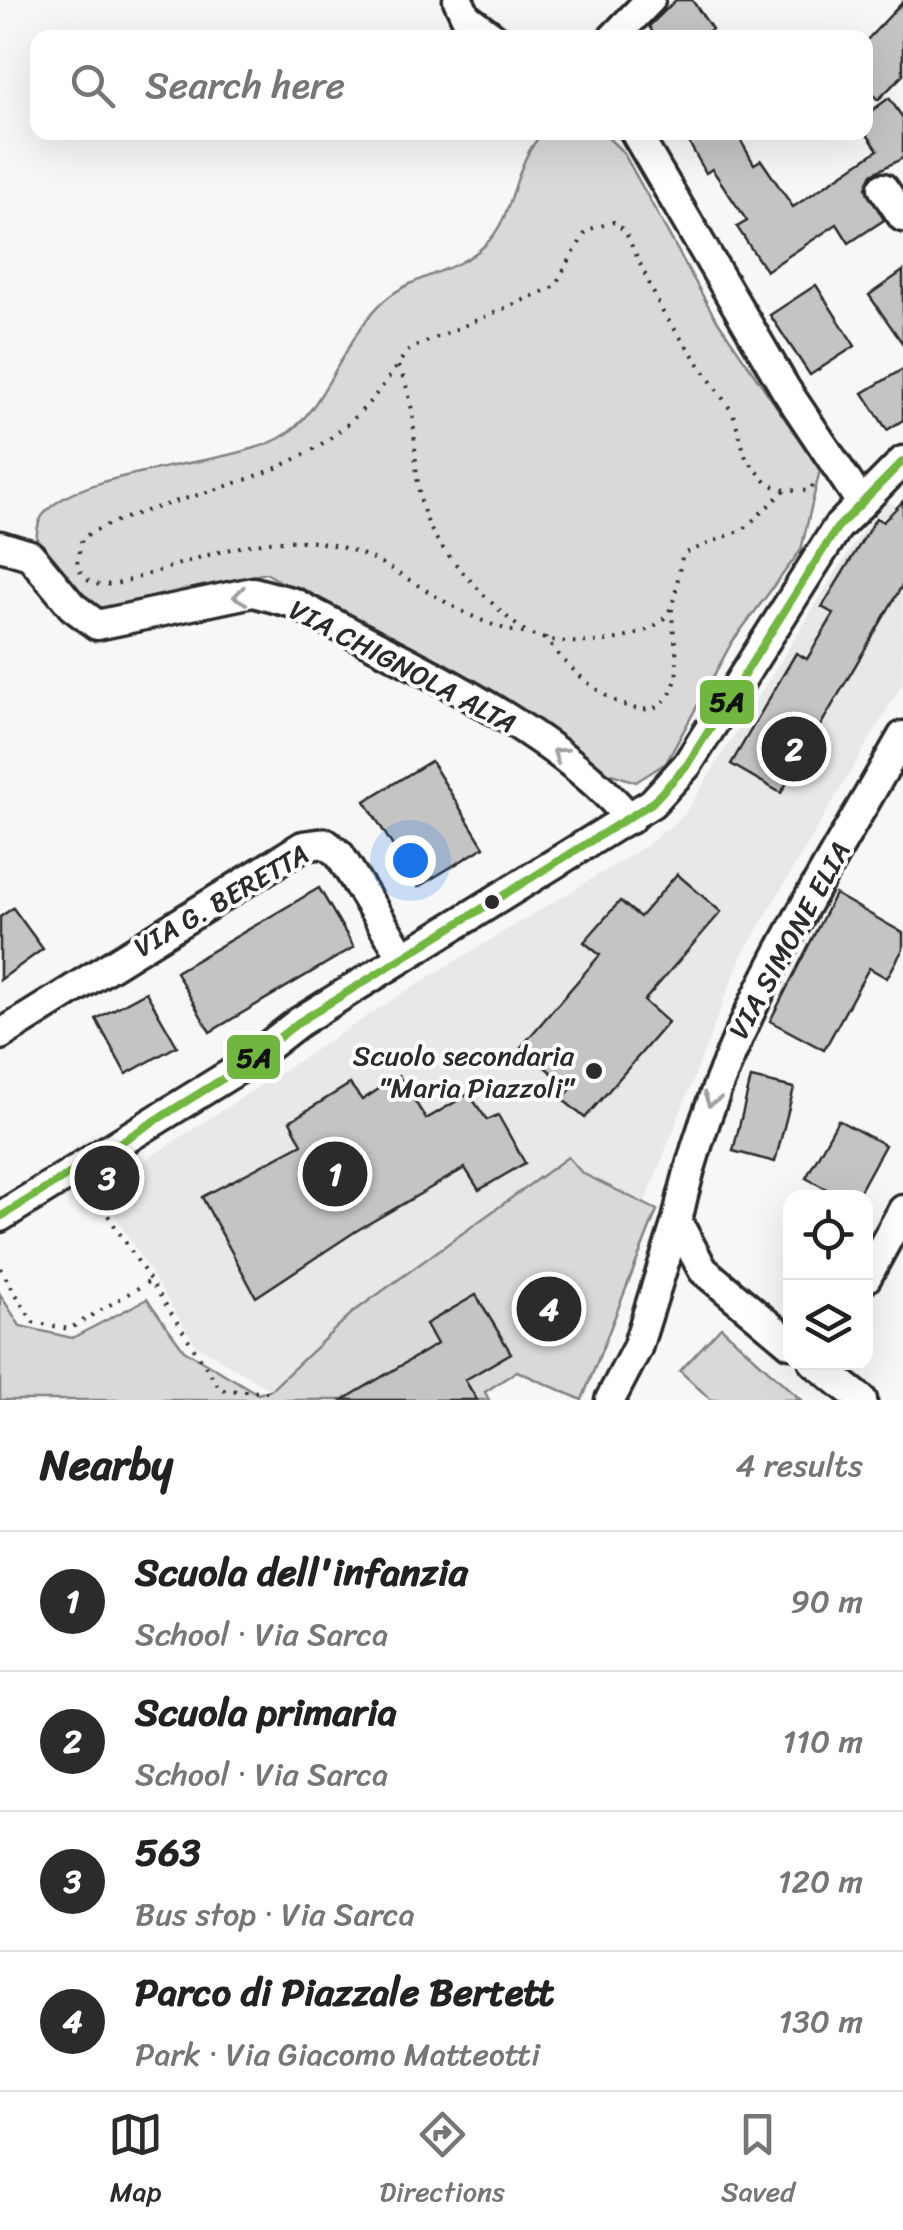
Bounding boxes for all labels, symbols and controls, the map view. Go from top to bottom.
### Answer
search box [30,30,873,140]
text: Search here [145,52,345,119]
icon: search [65,58,120,113]
one-way arrow [232,585,248,606]
street label: VIA CHIGNOLA ALTA [280,586,526,747]
text: 5A [709,677,745,726]
line badge: 5A [698,678,756,726]
pin: 2 [762,712,826,786]
one-way arrow [552,748,570,766]
street label: VIA G. BERETTA [124,830,318,971]
street label: VIA SIMONE ELIA [715,832,864,1048]
your location [385,835,436,886]
unlabelled marker [482,892,502,912]
place label: Scuolo secondaria "Maria Piazzoli" [353,1031,575,1112]
line badge: 5A [225,1033,282,1081]
text: 5A [236,1033,272,1082]
marker: Scuolo secondaria "Maria Piazzoli" [583,1060,605,1082]
one-way arrow [702,1091,723,1108]
pin: 1 [302,1136,368,1212]
pin: 3 [74,1140,140,1216]
map controls [783,1190,873,1370]
button: locate [783,1190,873,1280]
pin: 4 [516,1272,582,1346]
button: layers [783,1280,873,1370]
text: Nearby [40,1428,173,1502]
text: 4 results [735,1437,863,1494]
text: Scuola dell'infanzia [135,1539,468,1606]
text: 1 [66,1573,79,1630]
text: 90 m [790,1573,863,1630]
text: School · Via Sarca [135,1606,388,1663]
text: Scuola primaria [135,1679,397,1746]
text: 2 [63,1713,82,1770]
text: 110 m [782,1713,863,1770]
text: School · Via Sarca [135,1746,388,1803]
text: 563 [135,1819,201,1886]
text: 3 [64,1853,81,1910]
text: 120 m [778,1853,863,1910]
text: Bus stop · Via Sarca [135,1886,415,1943]
text: Parco di Piazzale Bertett [135,1959,555,2026]
text: 4 [62,1993,83,2050]
text: 130 m [779,1993,863,2050]
text: Park · Via Giacomo Matteotti [135,2026,540,2083]
tab: Map [108,2107,163,2216]
tab: Directions [379,2107,505,2216]
tab: Saved [721,2107,795,2216]

